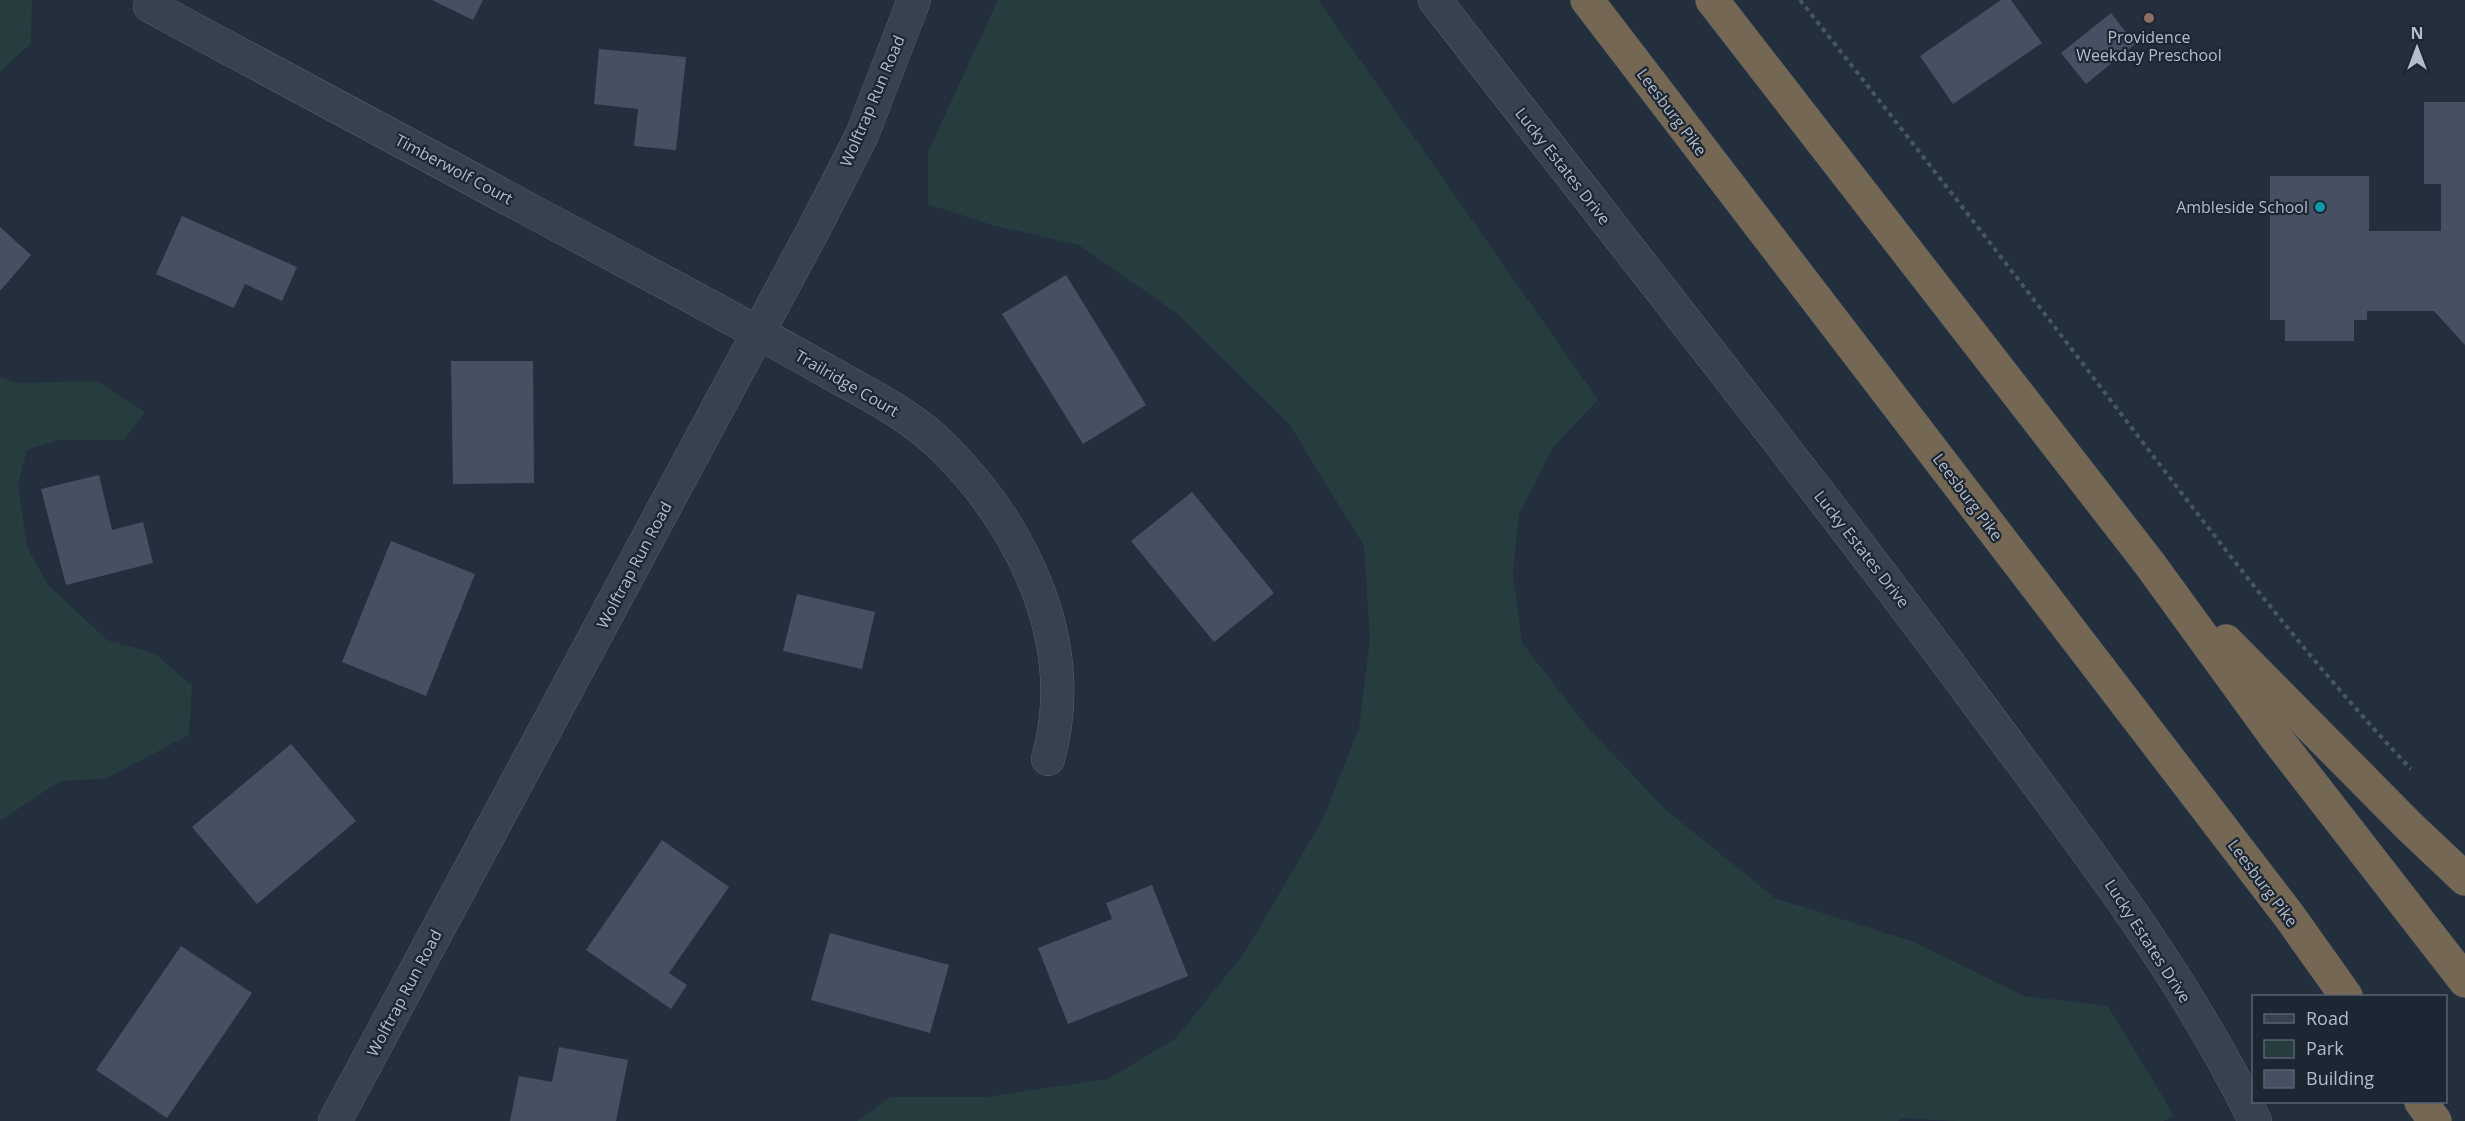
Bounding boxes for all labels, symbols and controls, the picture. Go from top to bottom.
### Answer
marker: Providence Weekday Preschool [2142,11,2156,25]
north arrow [2387,18,2447,78]
text: N [2410,22,2424,44]
place label: Providence Weekday Preschool [2076,26,2222,66]
street label: Wolftrap Run Road [834,32,910,170]
street label: Leesburg Pike [1632,64,1712,160]
street label: Lucky Estates Drive [1510,103,1616,229]
street label: Timberwolf Court [391,129,517,209]
place label: Ambleside School [2176,196,2308,218]
marker: Ambleside School [2313,200,2327,214]
street label: Trailridge Court [791,344,903,422]
street label: Leesburg Pike [1928,449,2008,545]
street label: Lucky Estates Drive [1809,486,1915,612]
street label: Wolftrap Run Road [591,498,677,632]
street label: Leesburg Pike [2223,835,2303,931]
street label: Lucky Estates Drive [2100,875,2196,1007]
street label: Wolftrap Run Road [361,926,447,1060]
legend [2252,995,2447,1103]
text: Road [2306,1006,2349,1030]
text: Park [2306,1036,2344,1060]
text: Building [2306,1066,2374,1090]

